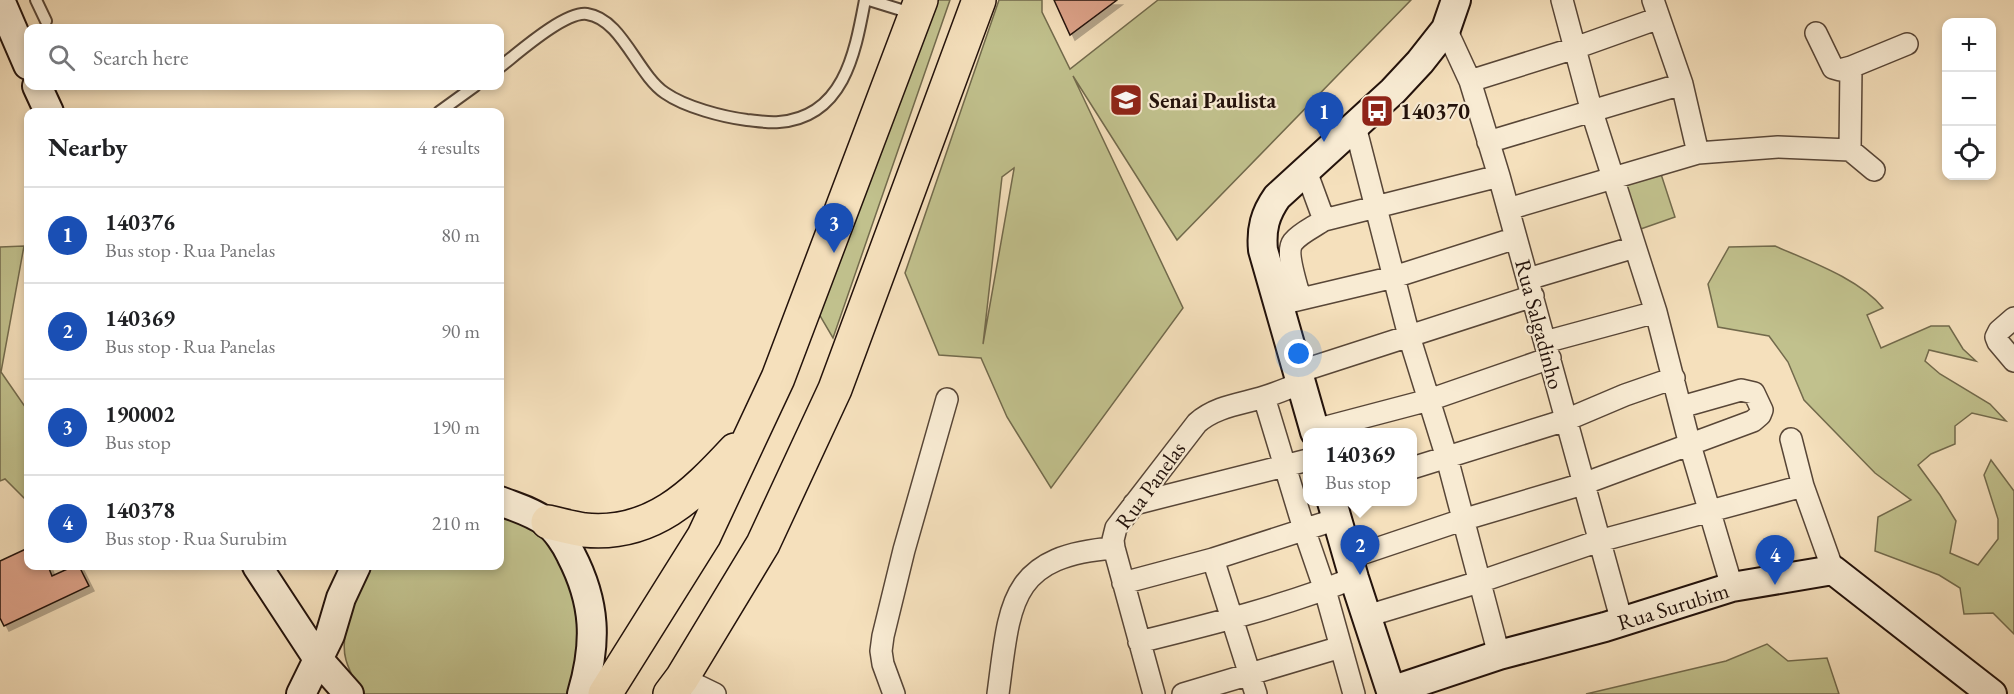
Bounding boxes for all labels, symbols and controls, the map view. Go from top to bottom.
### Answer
map controls [1942,18,1996,180]
button: + [1942,18,1996,72]
search box [24,24,504,90]
icon: search [45,41,78,74]
text: Search here [93,43,188,72]
button: − [1942,72,1996,126]
school or university icon: Senai Paulista [1108,82,1144,118]
place label: Senai Paulista [1149,86,1277,115]
pin: 1 [1304,92,1344,142]
bus stop icon: 140370 [1359,93,1395,129]
place label: 140370 [1400,97,1470,126]
button: locate [1942,126,1996,180]
text: Nearby [48,130,128,164]
text: 4 results [417,134,480,160]
pin: 3 [814,204,854,253]
text: 140376 [105,208,175,237]
text: 1 [62,222,73,248]
text: 80 m [441,222,480,248]
text: Bus stop · Rua Panelas [105,237,275,263]
street label: Rua Salgadinho [1508,256,1571,392]
text: 140369 [105,304,175,333]
text: 2 [62,318,73,344]
text: 90 m [441,318,480,344]
text: Bus stop · Rua Panelas [105,333,275,359]
your location [1284,339,1313,368]
text: 190002 [105,400,175,429]
text: 3 [62,414,73,440]
text: 190 m [432,414,480,440]
popup [1303,428,1417,506]
text: Bus stop [105,429,171,455]
street label: Rua Panelas [1109,436,1192,535]
text: 140369 [1325,440,1395,469]
text: Bus stop [1325,469,1391,495]
text: 140378 [105,496,175,525]
text: 4 [62,510,73,536]
text: 210 m [432,510,480,536]
text: Bus stop · Rua Surubim [105,525,287,551]
pin: 2 [1340,526,1380,575]
pin: 4 [1756,536,1794,585]
street label: Rua Surubim [1614,576,1732,637]

